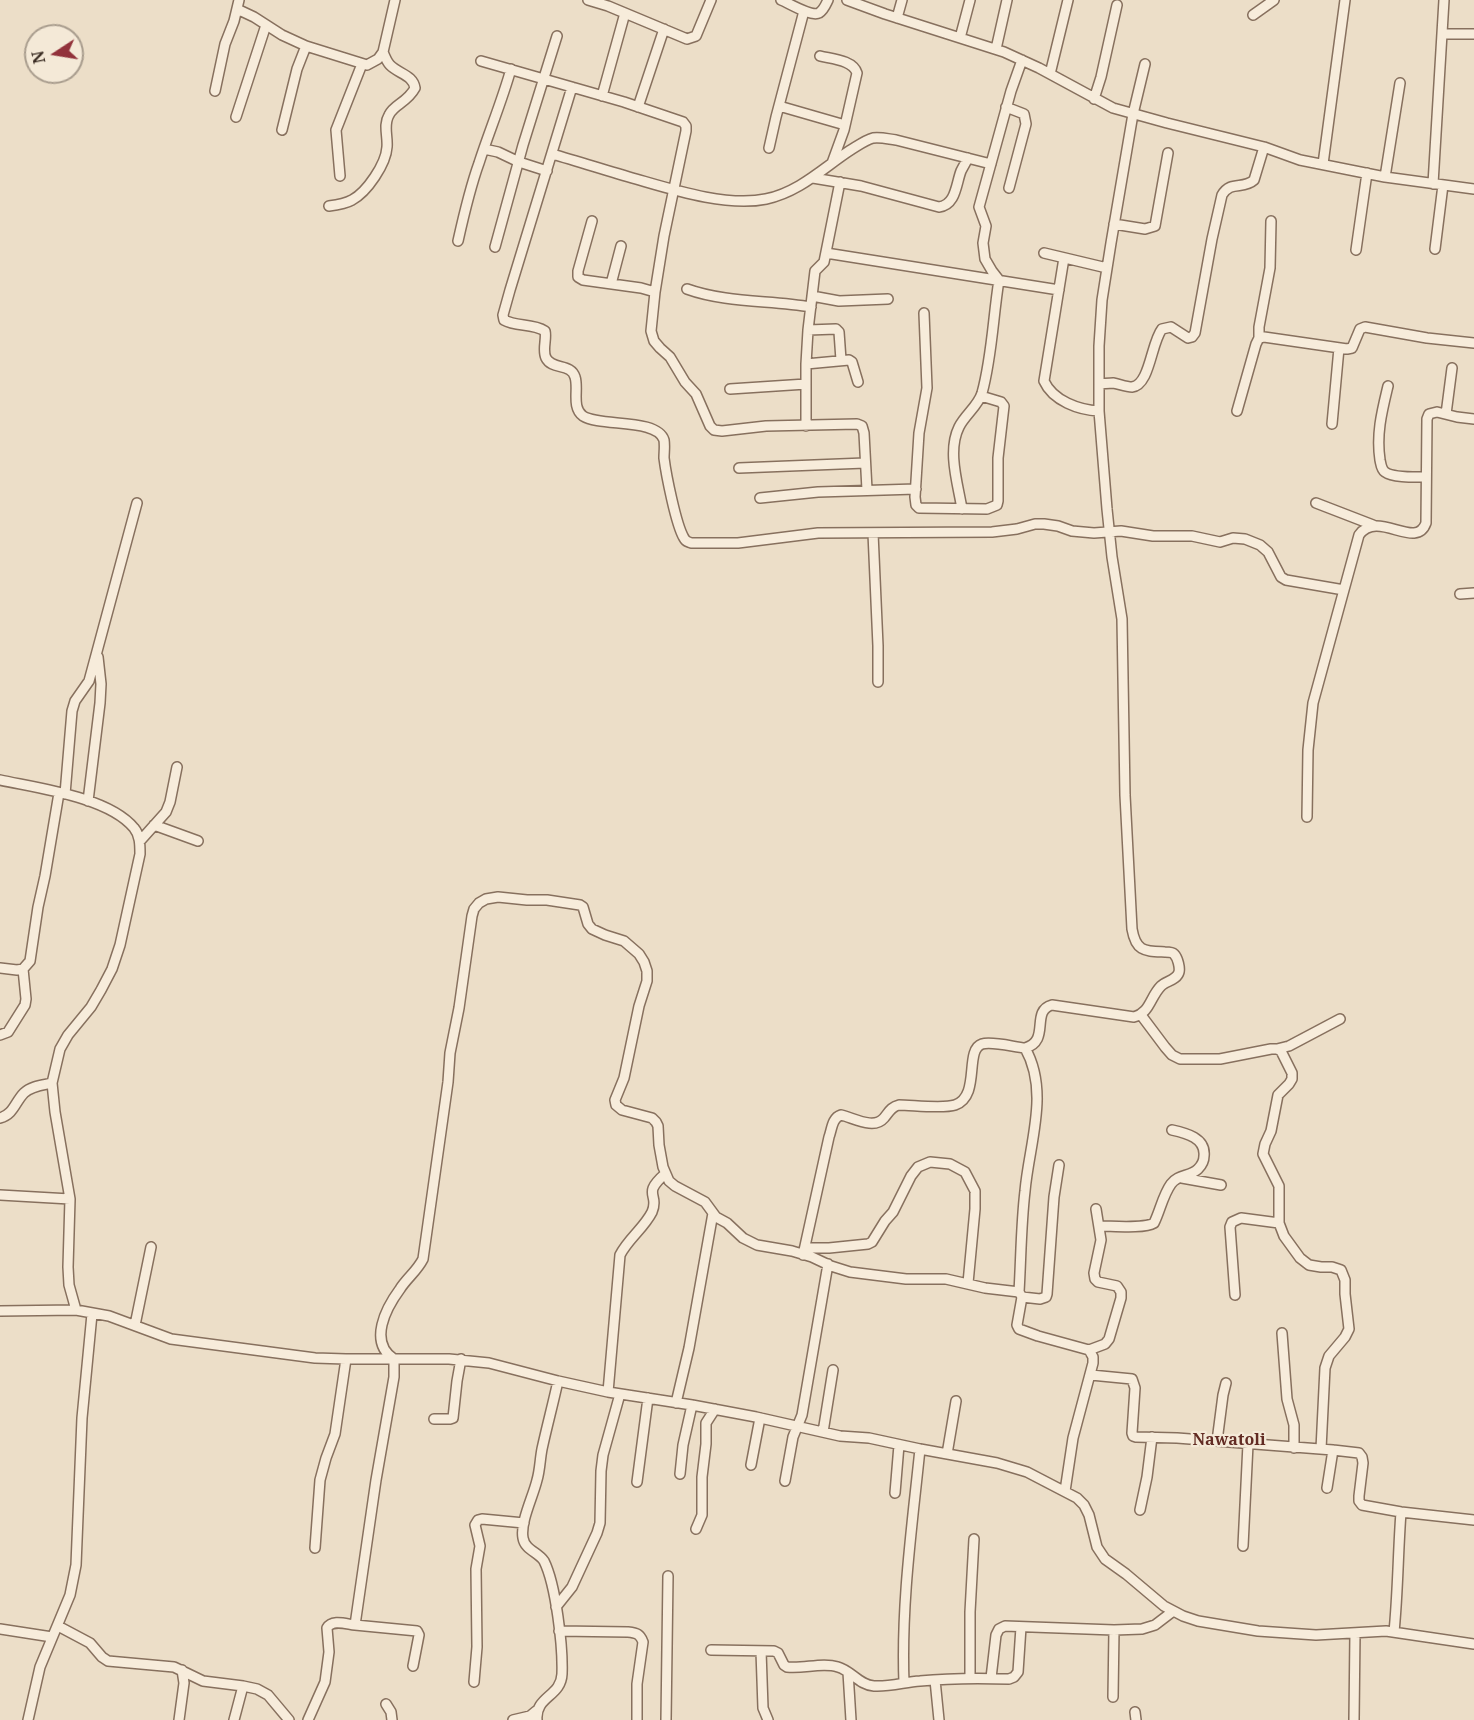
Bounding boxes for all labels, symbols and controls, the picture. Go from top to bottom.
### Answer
north arrow [24,24,84,84]
text: N [26,49,50,66]
district label: Nawatoli [1192,1430,1266,1450]

